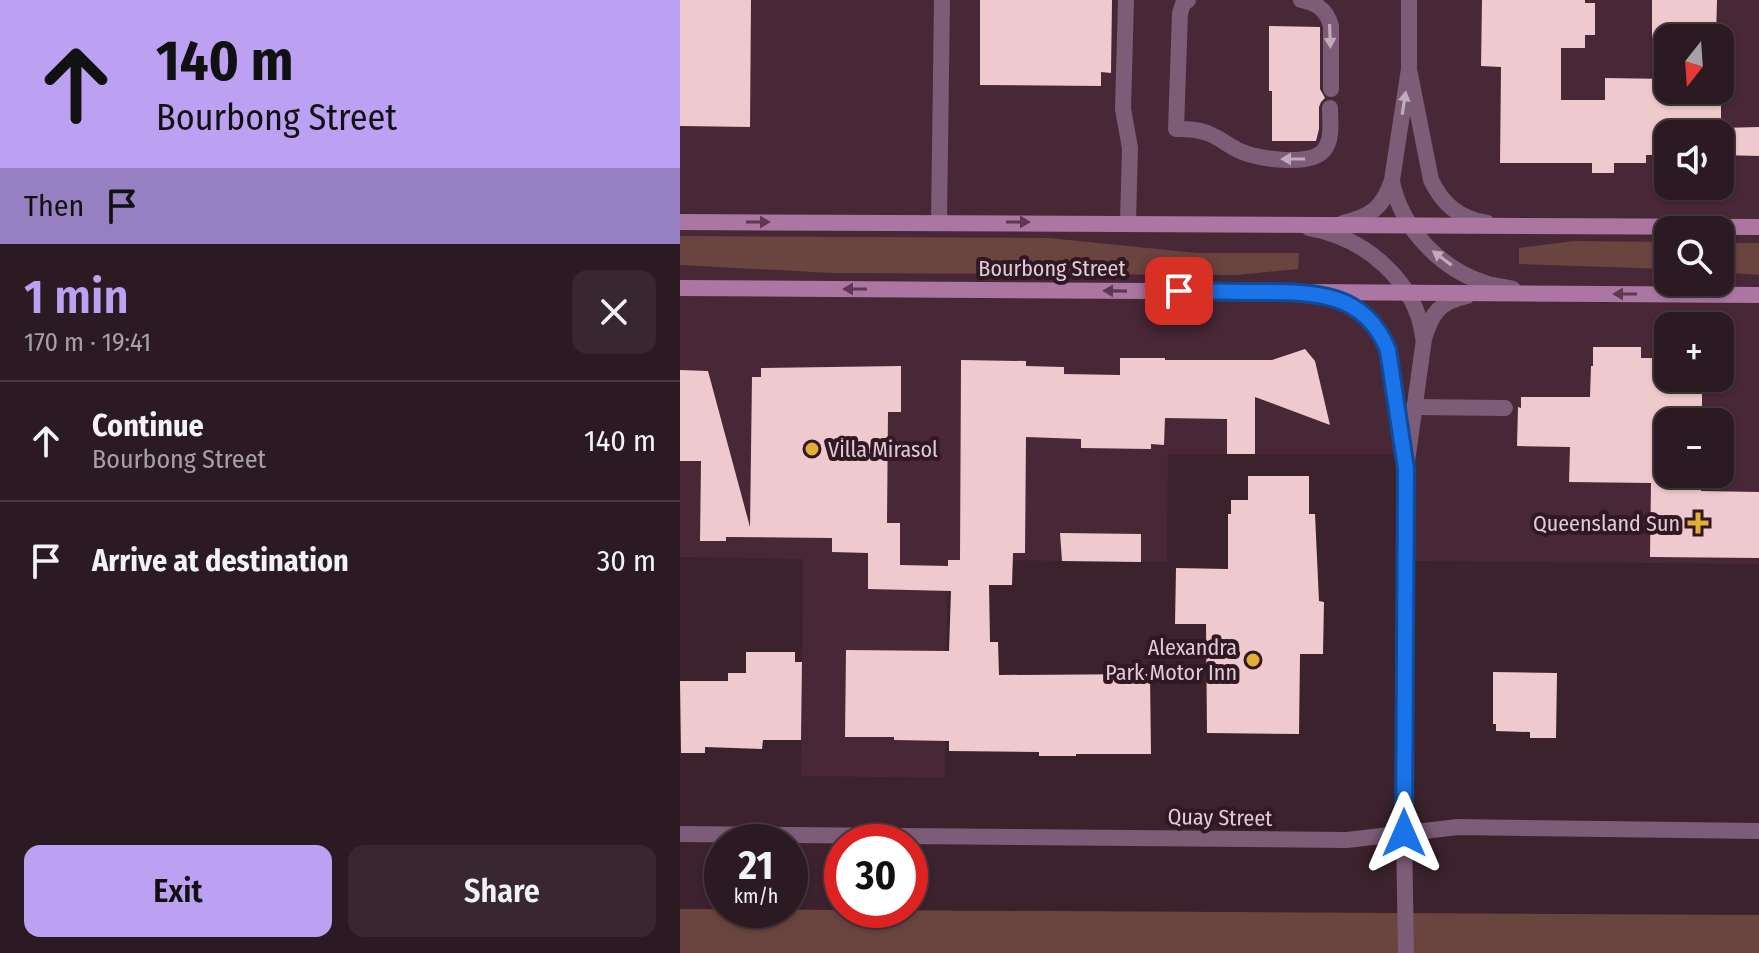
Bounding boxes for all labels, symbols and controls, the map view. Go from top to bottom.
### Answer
one-way arrow [1324,24,1337,49]
north arrow [1654,24,1734,104]
map controls [1654,24,1734,488]
text: 140 m [156,28,293,95]
icon: ahead [24,32,128,136]
one-way arrow [1398,90,1411,115]
text: Bourbong Street [156,96,397,140]
button: sound [1654,120,1734,200]
one-way arrow [1280,153,1305,165]
icon: arrive [100,184,144,228]
text: Then [24,188,84,224]
one-way arrow [746,216,771,228]
one-way arrow [1006,216,1031,228]
button: search [1654,216,1734,296]
one-way arrow [1432,251,1452,267]
street label: Bourbong Street [978,255,1126,282]
pin [1145,257,1213,325]
text: 1 min [24,268,129,326]
icon: arrive [1157,269,1201,313]
button: close [572,270,656,354]
one-way arrow [842,283,867,295]
one-way arrow [1102,285,1127,297]
one-way arrow [1612,288,1637,300]
button: + [1654,312,1734,392]
text: 170 m · 19:41 [24,327,151,358]
text: Continue [92,408,204,444]
button: − [1654,408,1734,488]
icon: ahead [24,419,68,463]
text: 140 m [584,423,656,459]
place label: Villa Mirasol [828,436,938,463]
marker: Villa Mirasol [803,440,821,458]
text: Bourbong Street [92,444,266,475]
place label: Queensland Sun [1533,510,1680,537]
marker: Queensland Sun [1687,512,1709,534]
icon: arrive [24,539,68,583]
text: Arrive at destination [92,543,349,579]
text: 30 m [597,543,656,579]
place label: Alexandra Park Motor Inn [1105,634,1237,686]
marker: Alexandra Park Motor Inn [1244,651,1262,669]
position arrow [1362,791,1446,875]
street label: Quay Street [1167,803,1273,832]
speed limit sign: 30 [824,824,928,928]
text: 21 [739,842,773,890]
button: Exit [24,845,332,937]
button: Share [348,845,656,937]
text: km/h [734,884,778,908]

